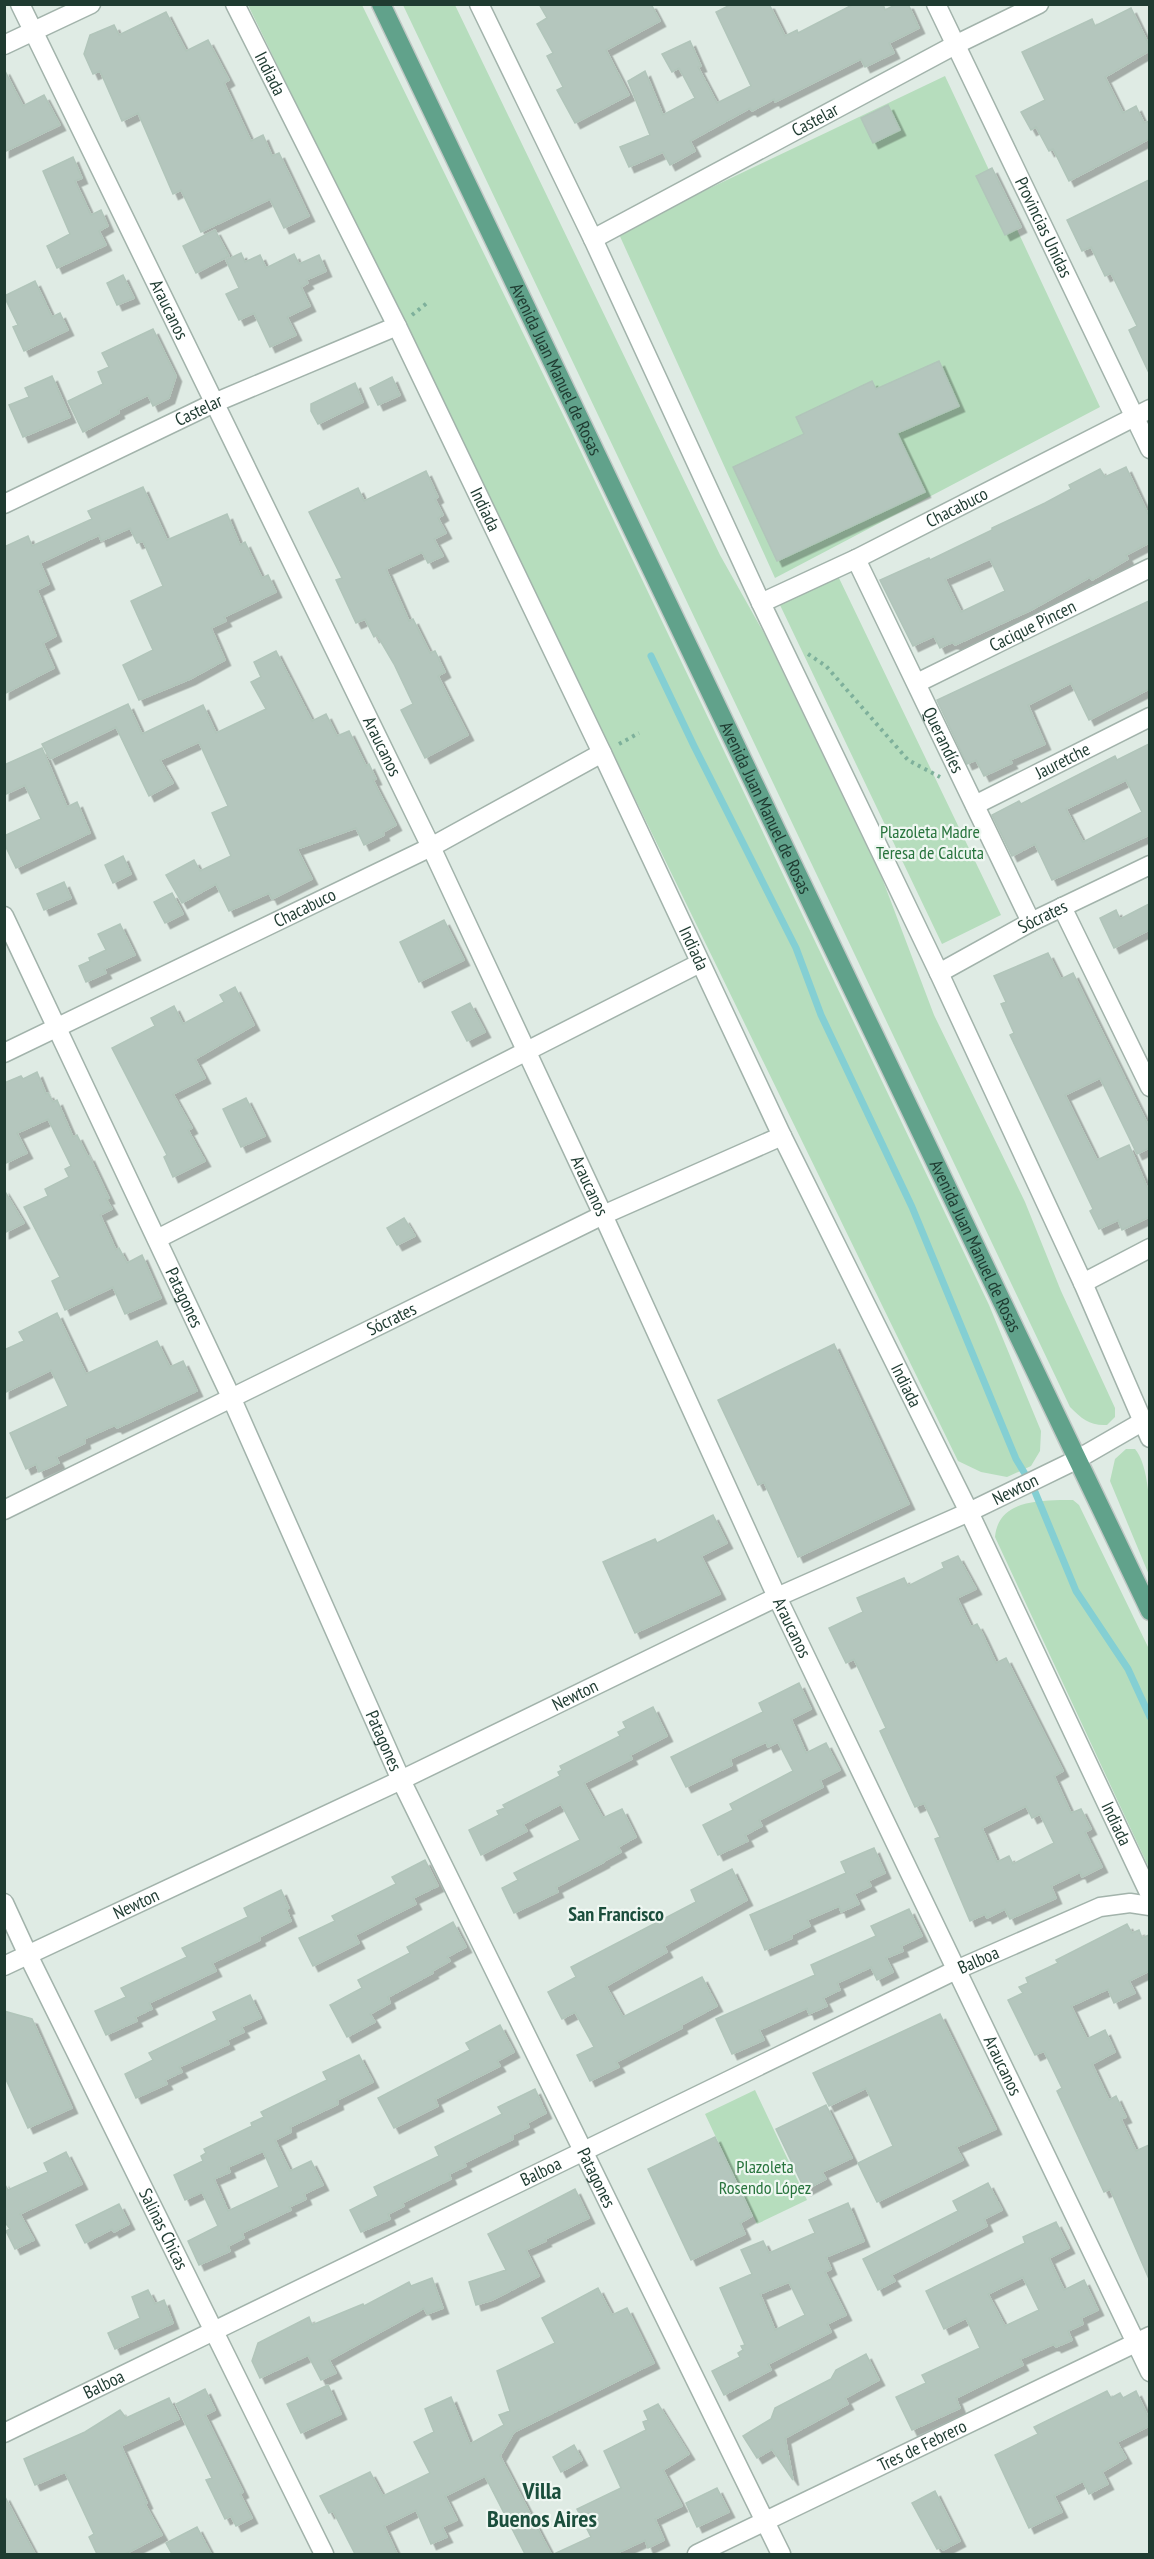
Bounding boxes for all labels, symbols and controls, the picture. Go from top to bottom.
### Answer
street label: Indiada [250,48,291,99]
street label: Castelar [787,98,842,141]
street label: Provincias Unidas [1010,173,1078,281]
street label: Araucanos [145,276,194,343]
street label: Avenida Juan Manuel de Rosas [505,279,607,459]
street label: Castelar [171,389,226,431]
street label: Chacabuco [922,482,992,532]
street label: Indiada [465,484,506,535]
street label: Cacique Pincen [985,594,1080,657]
street label: Querandíes [918,703,969,777]
street label: Araucanos [358,712,407,780]
street label: Avenida Juan Manuel de Rosas [715,718,817,897]
street label: Jauretche [1030,737,1094,784]
park label: Plazoleta Madre Teresa de Calcuta [876,820,984,864]
street label: Chacabuco [270,883,340,932]
street label: Sócrates [1013,894,1071,938]
street label: Indiada [674,922,714,974]
street label: Araucanos [566,1152,614,1220]
street label: Avenida Juan Manuel de Rosas [925,1156,1027,1336]
street label: Patagones [161,1264,209,1331]
street label: Sócrates [363,1297,420,1341]
street label: Indiada [886,1360,927,1411]
street label: Newton [988,1468,1042,1510]
street label: Araucanos [768,1594,816,1661]
street label: Newton [548,1674,602,1716]
street label: Patagones [361,1707,408,1774]
street label: Indiada [1097,1798,1137,1849]
street label: Newton [109,1883,163,1924]
district label: San Francisco [568,1901,664,1927]
street label: Balboa [954,1941,1002,1979]
street label: Araucanos [979,2032,1027,2099]
street label: Patagones [572,2144,621,2211]
street label: Balboa [516,2152,565,2191]
park label: Plazoleta Rosendo López [719,2155,811,2199]
street label: Salinas Chicas [134,2184,194,2273]
street label: Balboa [79,2364,128,2404]
street label: Tres de Febrero [874,2414,970,2476]
district label: Villa Buenos Aires [487,2475,597,2534]

